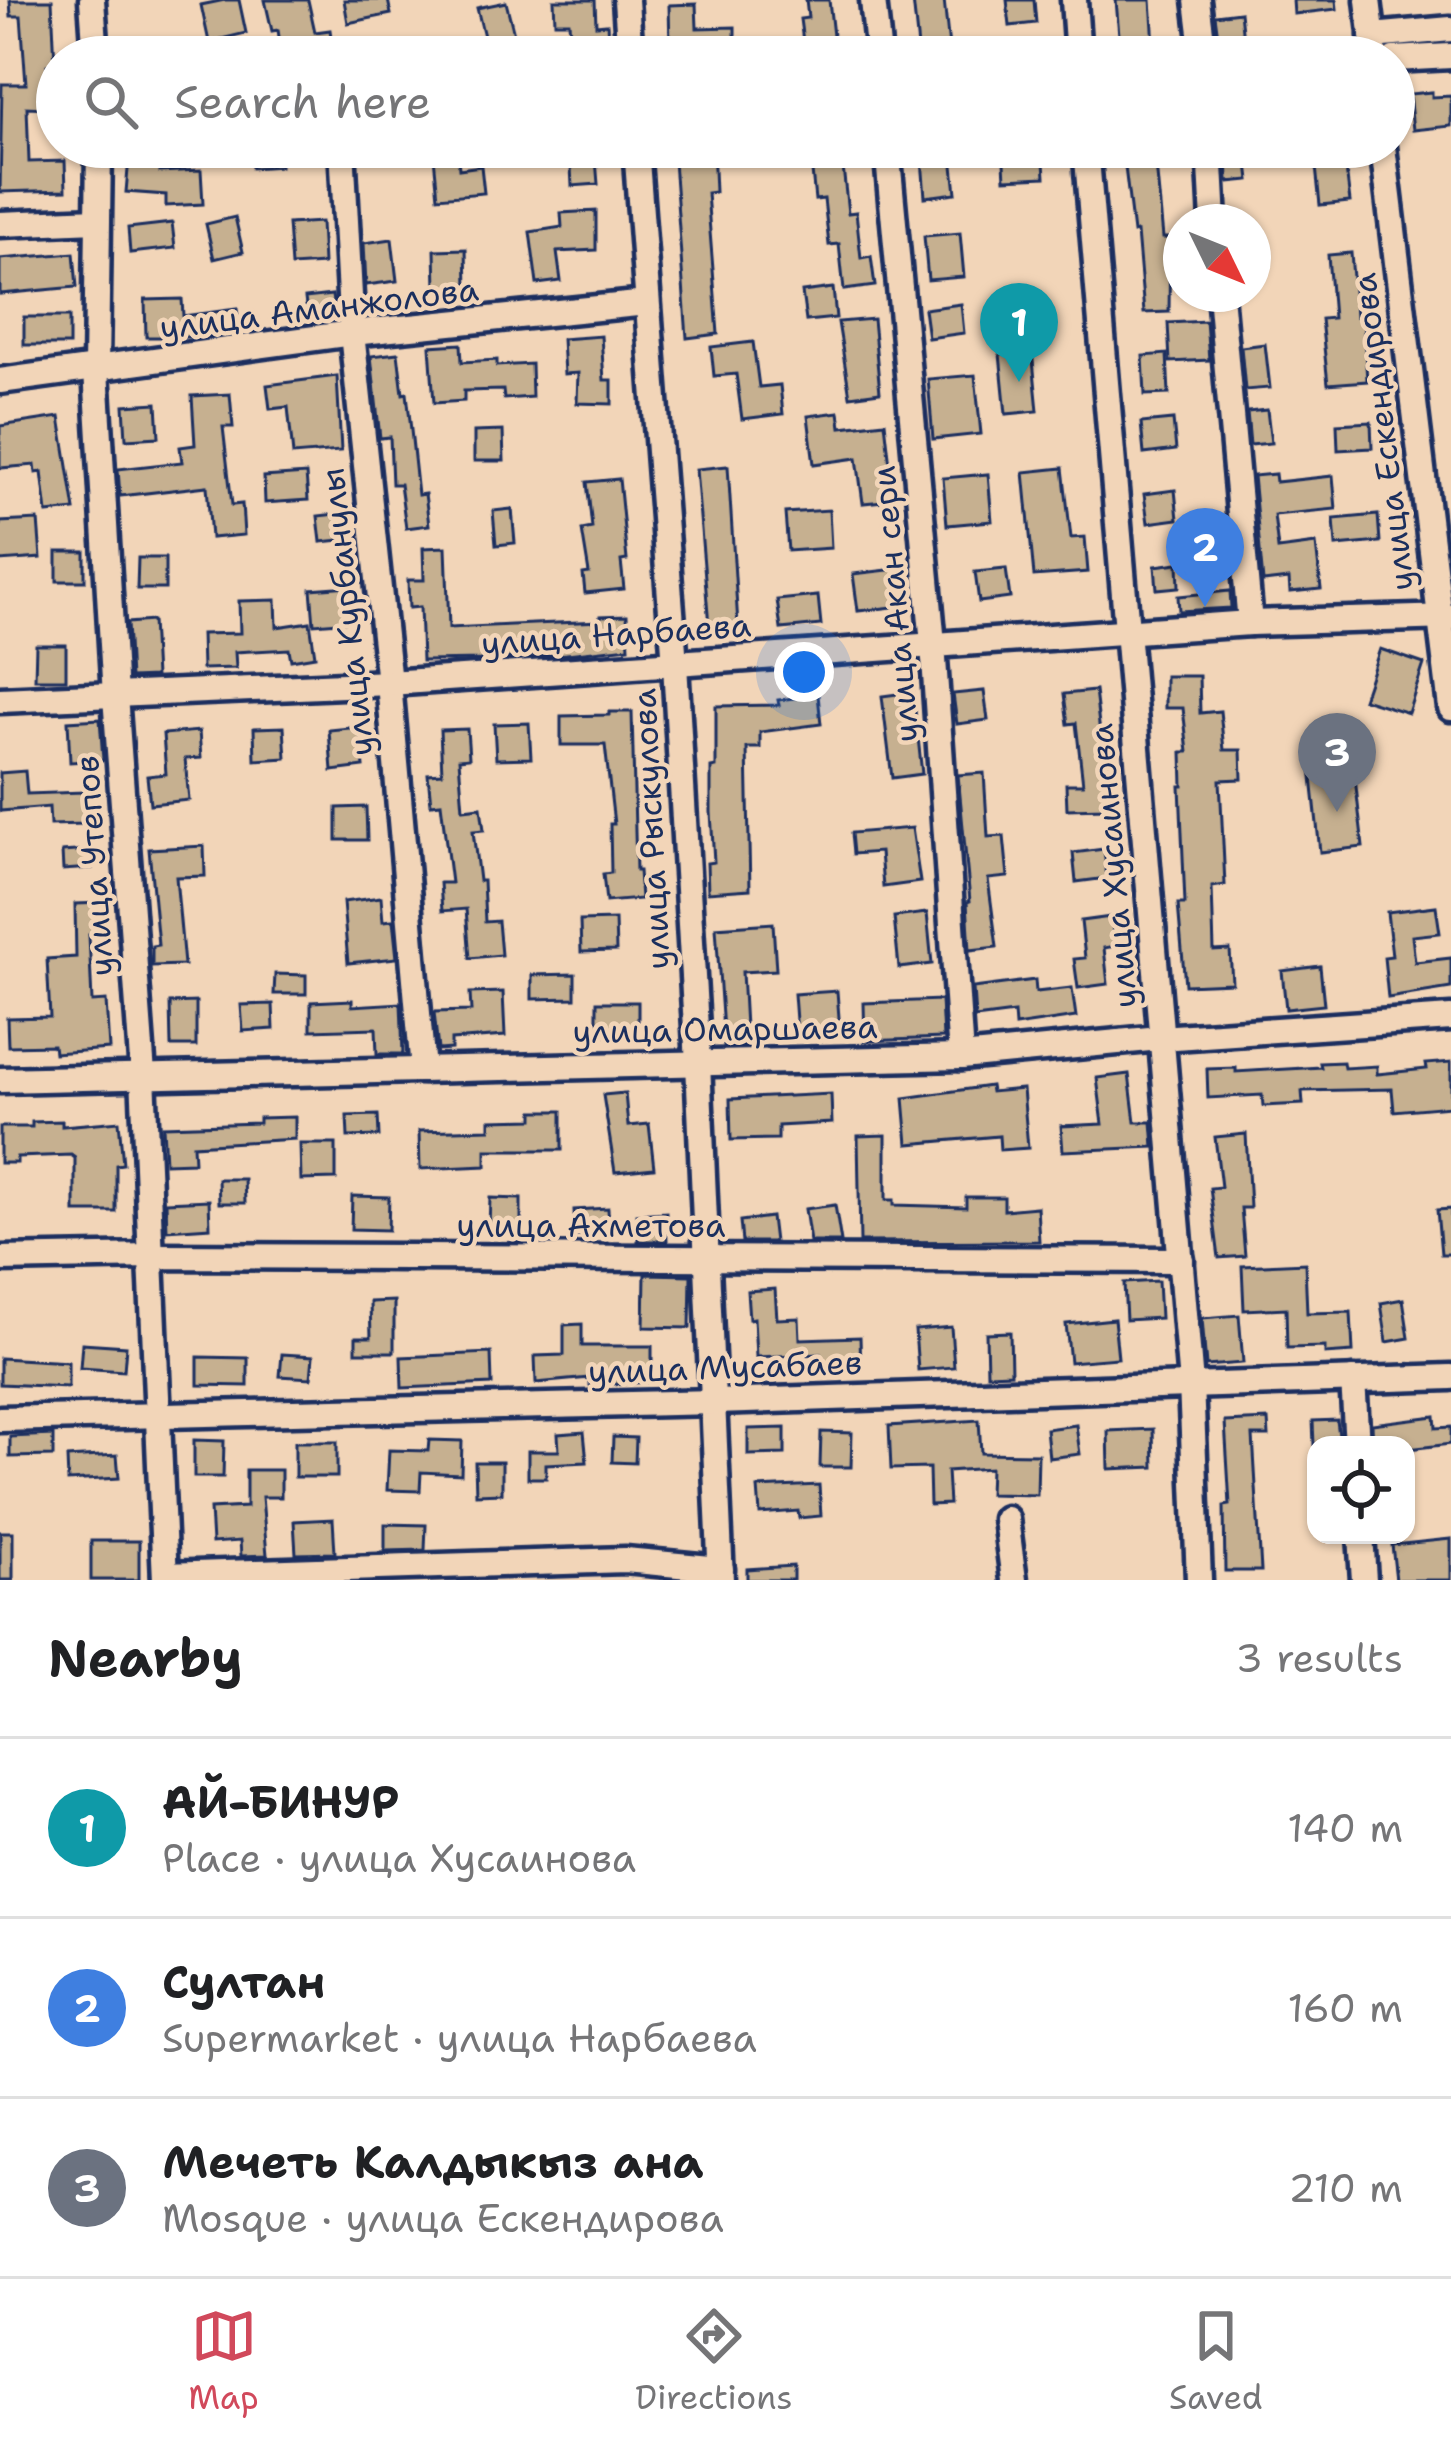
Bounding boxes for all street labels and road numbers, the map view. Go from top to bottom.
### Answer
street label: улица Аманжолова [157,266,481,350]
street label: улица Ескендирова [1341,271,1425,593]
street label: улица Акан сери [860,464,930,744]
street label: улица Курбанулы [309,466,385,758]
street label: улица Нарбаева [480,602,752,666]
street label: улица Рыскулова [621,687,681,971]
street label: улица Хусаинова [1078,722,1148,1010]
street label: улица Утепов [64,754,124,978]
street label: улица Омаршаева [572,1004,878,1054]
street label: улица Ахметова [456,1203,726,1248]
street label: улица Мусабаев [587,1340,863,1394]

